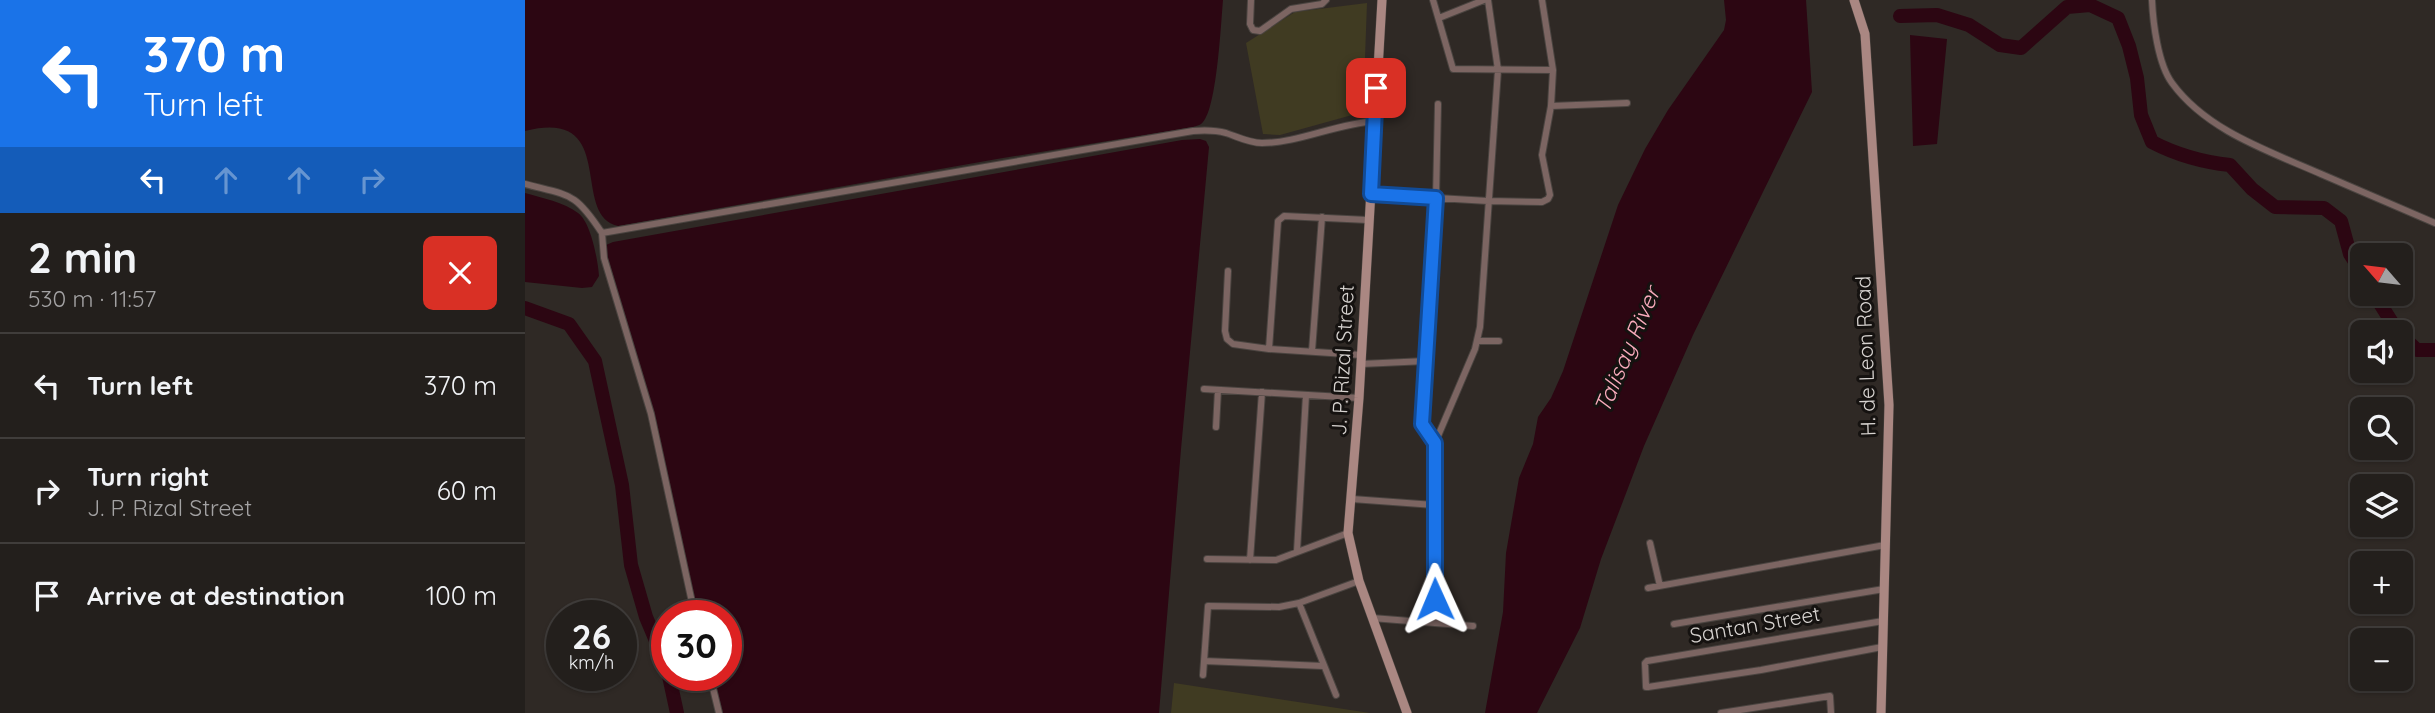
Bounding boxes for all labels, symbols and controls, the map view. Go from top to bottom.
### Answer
text: 370 m [143,23,285,84]
icon: left [28,28,119,119]
pin [1346,58,1406,118]
icon: arrive [1357,69,1395,107]
text: Turn left [143,84,264,124]
icon: left [134,161,172,199]
icon: ahead [207,161,245,199]
icon: ahead [280,161,318,199]
icon: right [353,161,391,199]
text: 2 min [28,231,137,284]
button: close [423,236,497,310]
north arrow [2350,243,2413,306]
map controls [2350,243,2413,691]
street label: H. de Leon Road [1849,275,1881,437]
water label: Talisay River [1587,279,1667,417]
text: 530 m · 11:57 [28,284,156,313]
street label: J. P. Rizal Street [1325,284,1359,436]
button: sound [2350,320,2413,383]
icon: left [28,367,66,405]
text: Turn left [87,369,194,402]
text: 370 m [424,369,497,402]
button: search [2350,397,2413,460]
text: Turn right [87,460,209,493]
icon: right [28,472,66,510]
text: 60 m [437,474,497,507]
button: layers [2350,474,2413,537]
text: J. P. Rizal Street [87,493,252,522]
button: + [2350,551,2413,614]
position arrow [1398,562,1472,636]
icon: arrive [28,577,66,615]
text: Arrive at destination [87,579,345,612]
text: 100 m [426,579,497,612]
speed limit sign: 30 [651,600,742,691]
street label: Santan Street [1688,600,1822,648]
text: 26 [572,614,611,658]
button: − [2350,628,2413,691]
text: km/h [569,651,614,674]

